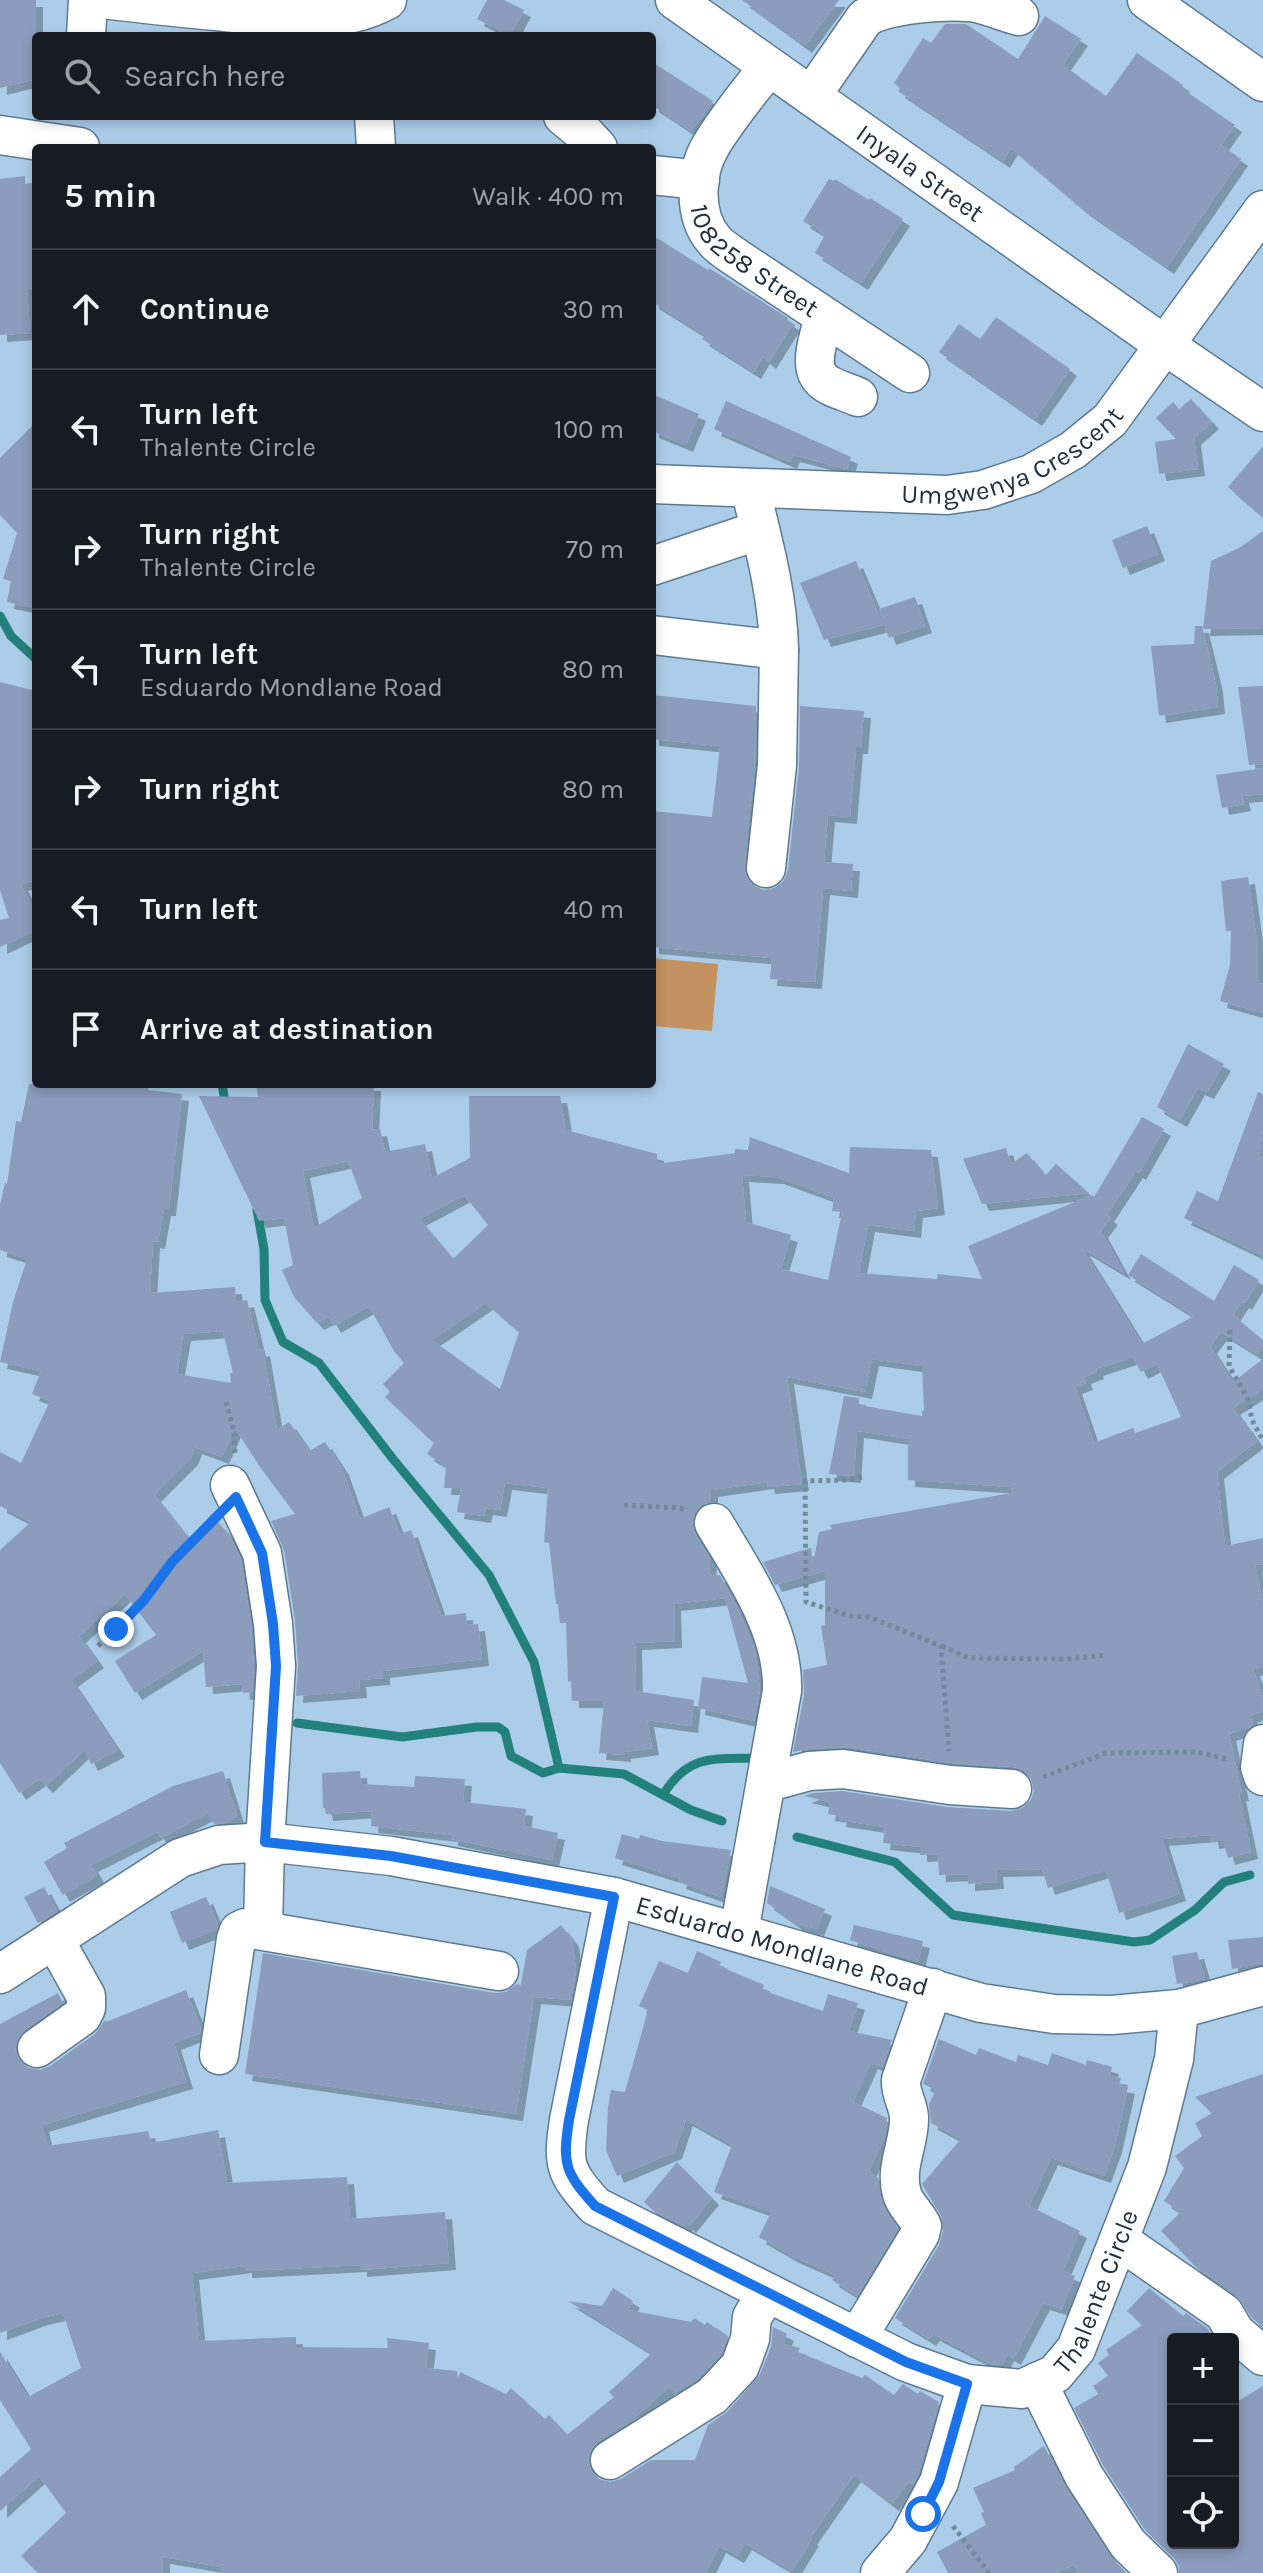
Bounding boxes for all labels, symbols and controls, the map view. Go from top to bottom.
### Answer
search box [32,32,656,120]
icon: search [60,54,104,98]
text: Search here [124,58,285,94]
street label: Inyala Street [850,118,990,229]
text: 5 min [64,176,157,216]
text: Walk · 400 m [472,181,624,212]
street label: 108258 Street [683,202,825,324]
icon: ahead [64,287,108,331]
text: Continue [140,291,270,327]
text: 30 m [563,294,624,325]
text: Turn left [140,396,258,432]
street label: Umgwenya Crescent [901,401,1130,511]
icon: left [64,407,108,451]
text: 100 m [554,414,624,445]
text: Thalente Circle [140,432,316,463]
text: Turn right [140,516,280,552]
icon: right [64,527,108,571]
text: 70 m [566,534,624,565]
text: Thalente Circle [140,552,316,583]
text: Turn left [140,636,258,672]
icon: left [64,647,108,691]
text: 80 m [562,654,624,685]
text: Esduardo Mondlane Road [140,672,443,703]
icon: right [64,767,108,811]
text: Turn right [140,771,280,807]
text: 80 m [562,774,624,805]
icon: left [64,887,108,931]
text: Turn left [140,891,258,927]
text: 40 m [564,894,624,925]
icon: arrive [64,1007,108,1051]
text: Arrive at destination [140,1011,434,1047]
route end [98,1611,134,1647]
street label: Esduardo Mondlane Road [632,1889,932,2003]
street label: Thalente Circle [1047,2205,1145,2380]
map controls [1167,2333,1239,2549]
button: + [1167,2333,1239,2405]
button: − [1167,2405,1239,2477]
button: locate [1167,2477,1239,2549]
route start [905,2496,941,2532]

